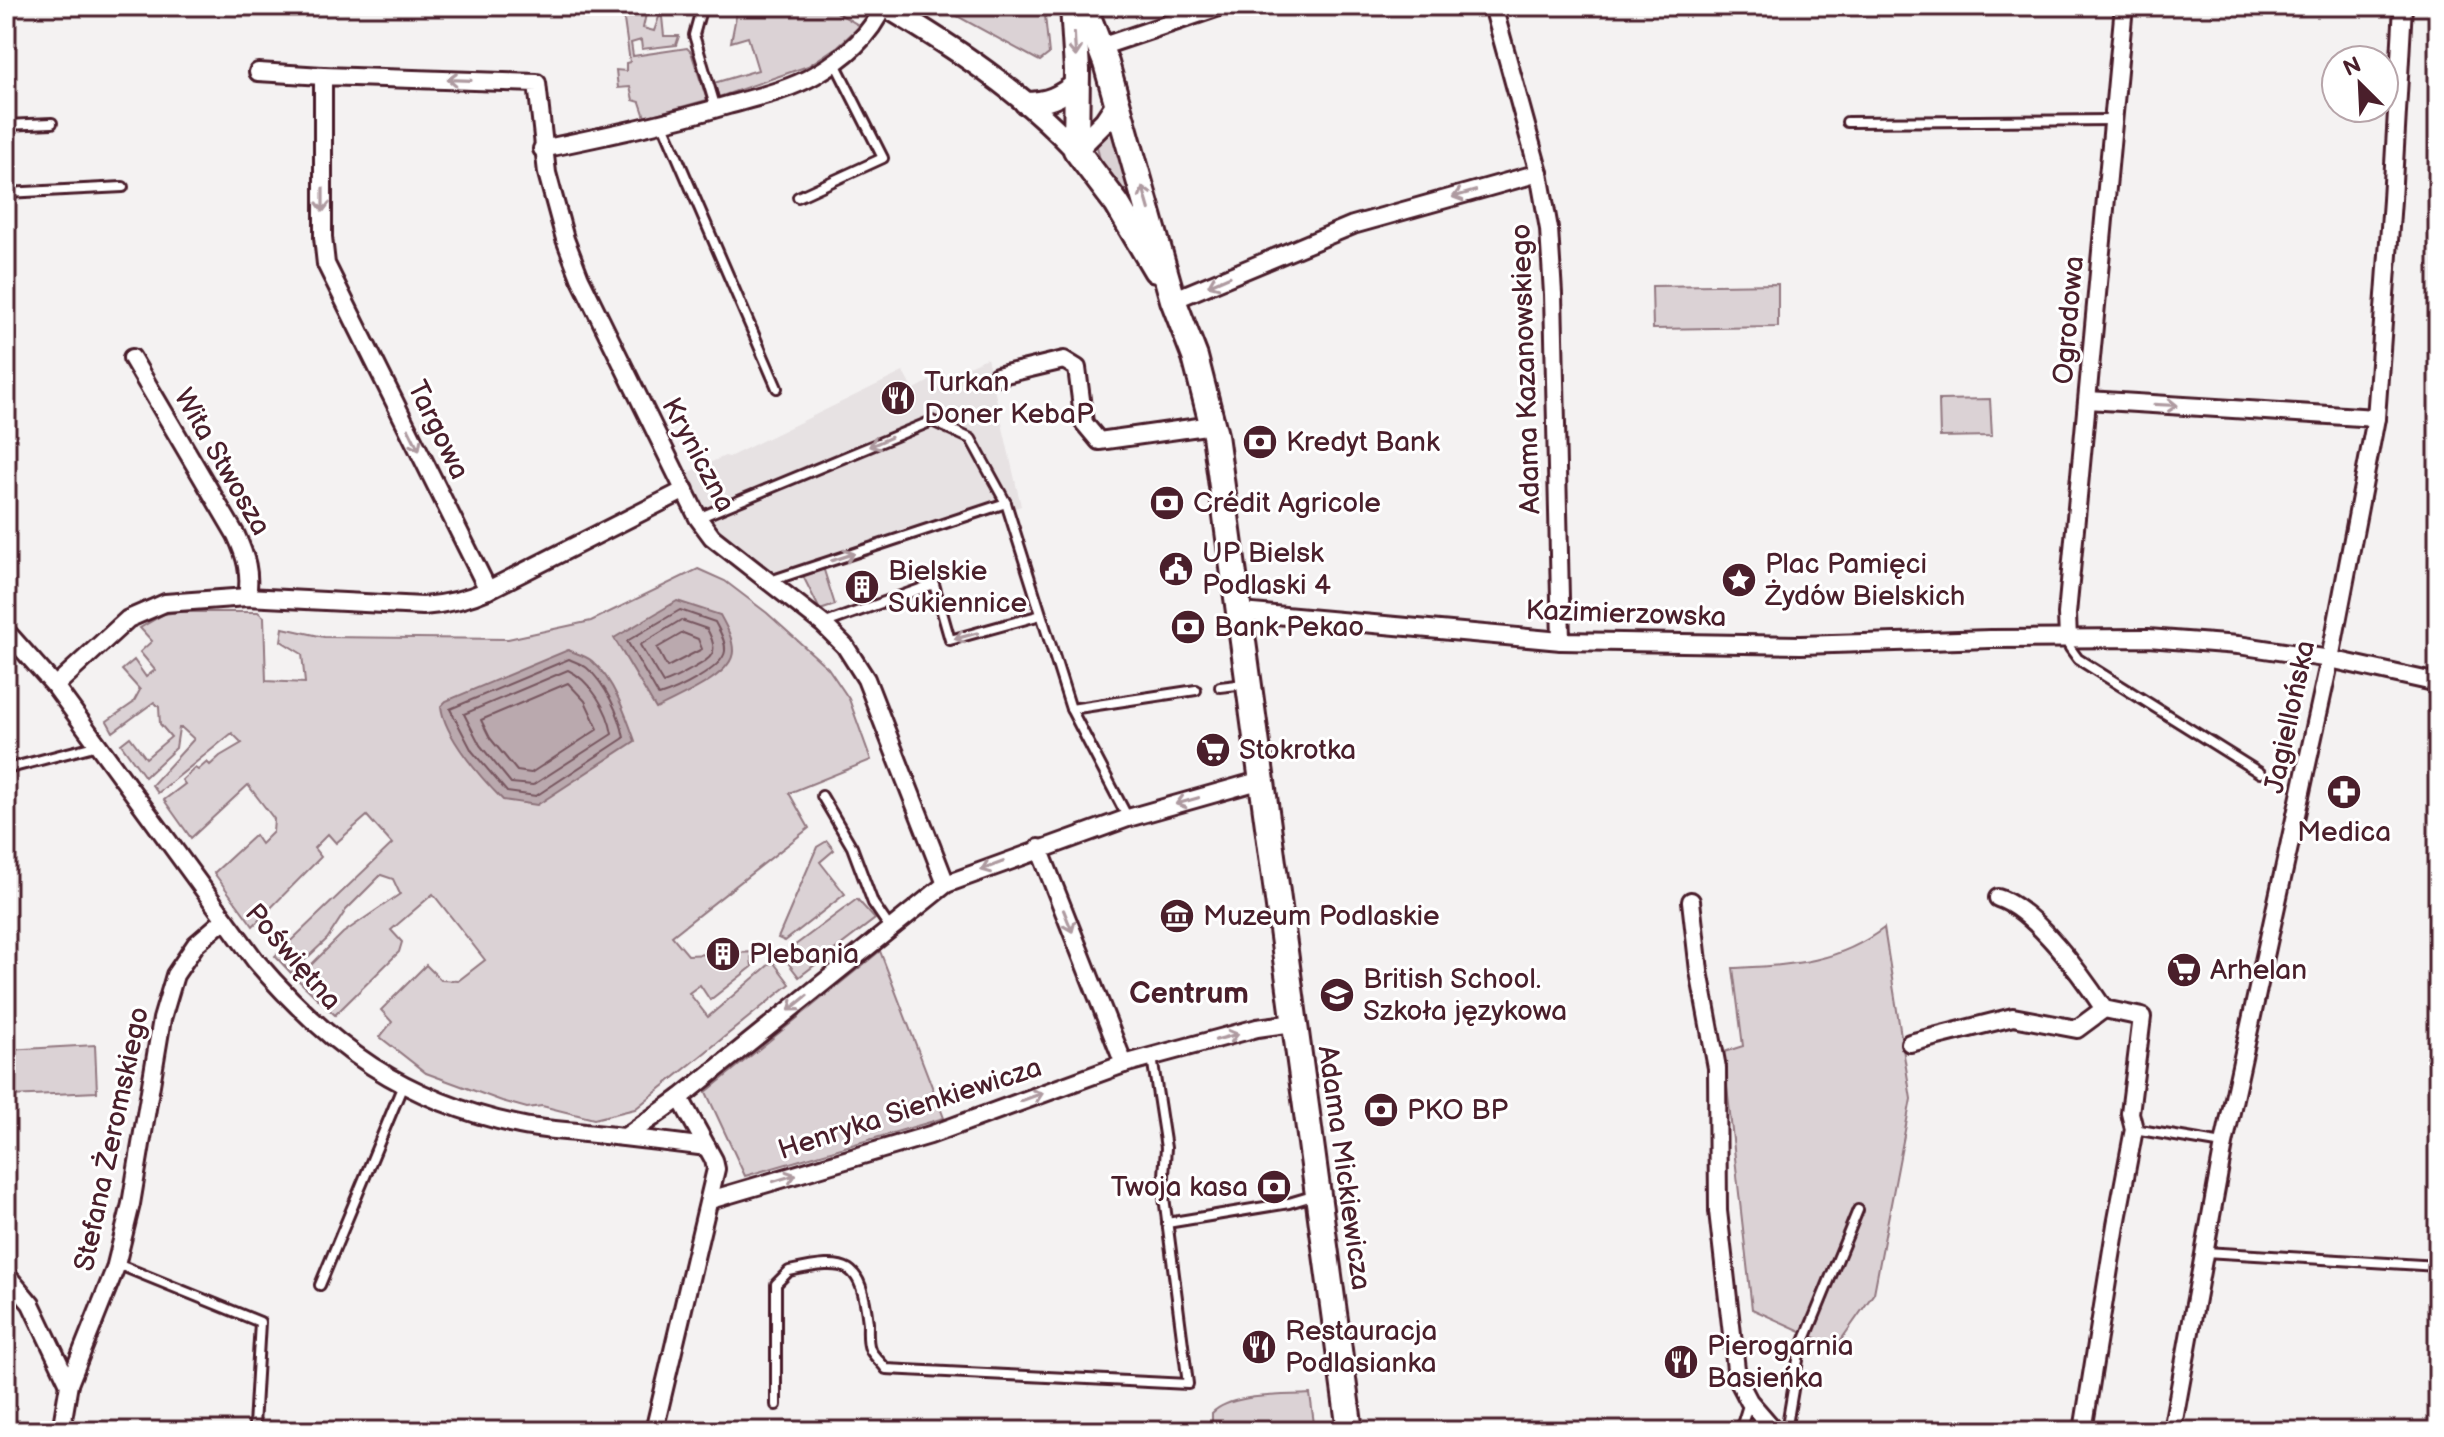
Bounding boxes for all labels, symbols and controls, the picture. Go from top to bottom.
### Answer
one-way arrow [1068,31,1083,58]
north arrow [2320,44,2400,124]
text: N [2339,51,2366,83]
one-way arrow [446,73,473,88]
one-way arrow [1137,185,1152,211]
one-way arrow [315,186,331,213]
one-way arrow [1451,187,1477,202]
street label: Adama Kazanowskiego [1504,223,1548,515]
street label: Ogrodowa [2047,254,2091,386]
one-way arrow [1207,275,1232,289]
place label: Turkan Doner KebaP [924,366,1094,431]
street label: Targowa [400,375,476,485]
restaurant icon: Turkan Doner KebaP [879,379,917,417]
street label: Wita Stwosza [167,383,277,541]
street label: Kryniczna [654,392,742,518]
one-way arrow [2152,398,2179,413]
bank icon: Kredyt Bank [1241,423,1279,461]
place label: Kredyt Bank [1286,426,1440,459]
one-way arrow [407,427,422,451]
one-way arrow [868,436,893,451]
bank icon: Crédit Agricole [1148,484,1186,522]
place label: Crédit Agricole [1193,487,1381,520]
place label: UP Bielsk Podlaski 4 [1202,537,1331,602]
one-way arrow [831,548,856,563]
place label: Plac Pamięci Żydów Bielskich [1764,548,1965,613]
public building icon: UP Bielsk Podlaski 4 [1157,550,1195,588]
place label: Bielskie Sukiennice [888,555,1027,620]
place icon: Plac Pamięci Żydów Bielskich [1720,561,1758,599]
building icon: Bielskie Sukiennice [843,568,881,606]
street label: Kazimierzowska [1525,594,1727,634]
bank icon: Bank Pekao [1169,608,1207,646]
place label: Bank Pekao [1214,611,1364,644]
one-way arrow [954,629,980,644]
street label: Jagiellońska [2258,637,2322,797]
supermarket icon: Stokrotka [1194,731,1232,769]
place label: Stokrotka [1239,734,1356,767]
pharmacy icon: Medica [2325,773,2363,811]
one-way arrow [1174,794,1200,809]
place label: Medica [2297,816,2391,849]
one-way arrow [980,860,1005,874]
street label: Poświętna [238,897,348,1017]
museum icon: Muzeum Podlaskie [1158,897,1196,935]
place label: Muzeum Podlaskie [1203,900,1440,933]
one-way arrow [1062,908,1076,933]
building icon: Plebania [704,935,742,973]
place label: Plebania [749,938,859,971]
supermarket icon: Arhelan [2165,951,2203,989]
place label: Arhelan [2210,954,2307,987]
place label: British School. Szkoła językowa [1363,963,1567,1028]
district label: Centrum [1129,976,1249,1012]
school or university icon: British School. Szkoła językowa [1318,976,1356,1014]
one-way arrow [788,994,809,1012]
street label: Stefana Żeromskiego [67,1004,156,1274]
one-way arrow [1214,1028,1240,1043]
street label: Adama Mickiewicza [1310,1044,1378,1292]
street label: Henryka Sienkiewicza [774,1051,1046,1167]
one-way arrow [1019,1089,1044,1104]
bank icon: PKO BP [1362,1091,1400,1129]
place label: PKO BP [1407,1094,1508,1127]
bank icon: Twoja kasa [1255,1168,1293,1206]
one-way arrow [772,1170,798,1185]
place label: Twoja kasa [1111,1171,1248,1204]
place label: Restauracja Podlasianka [1285,1315,1437,1380]
restaurant icon: Restauracja Podlasianka [1240,1328,1278,1366]
place label: Pierogarnia Basieńka [1707,1330,1854,1395]
restaurant icon: Pierogarnia Basieńka [1662,1343,1700,1381]

